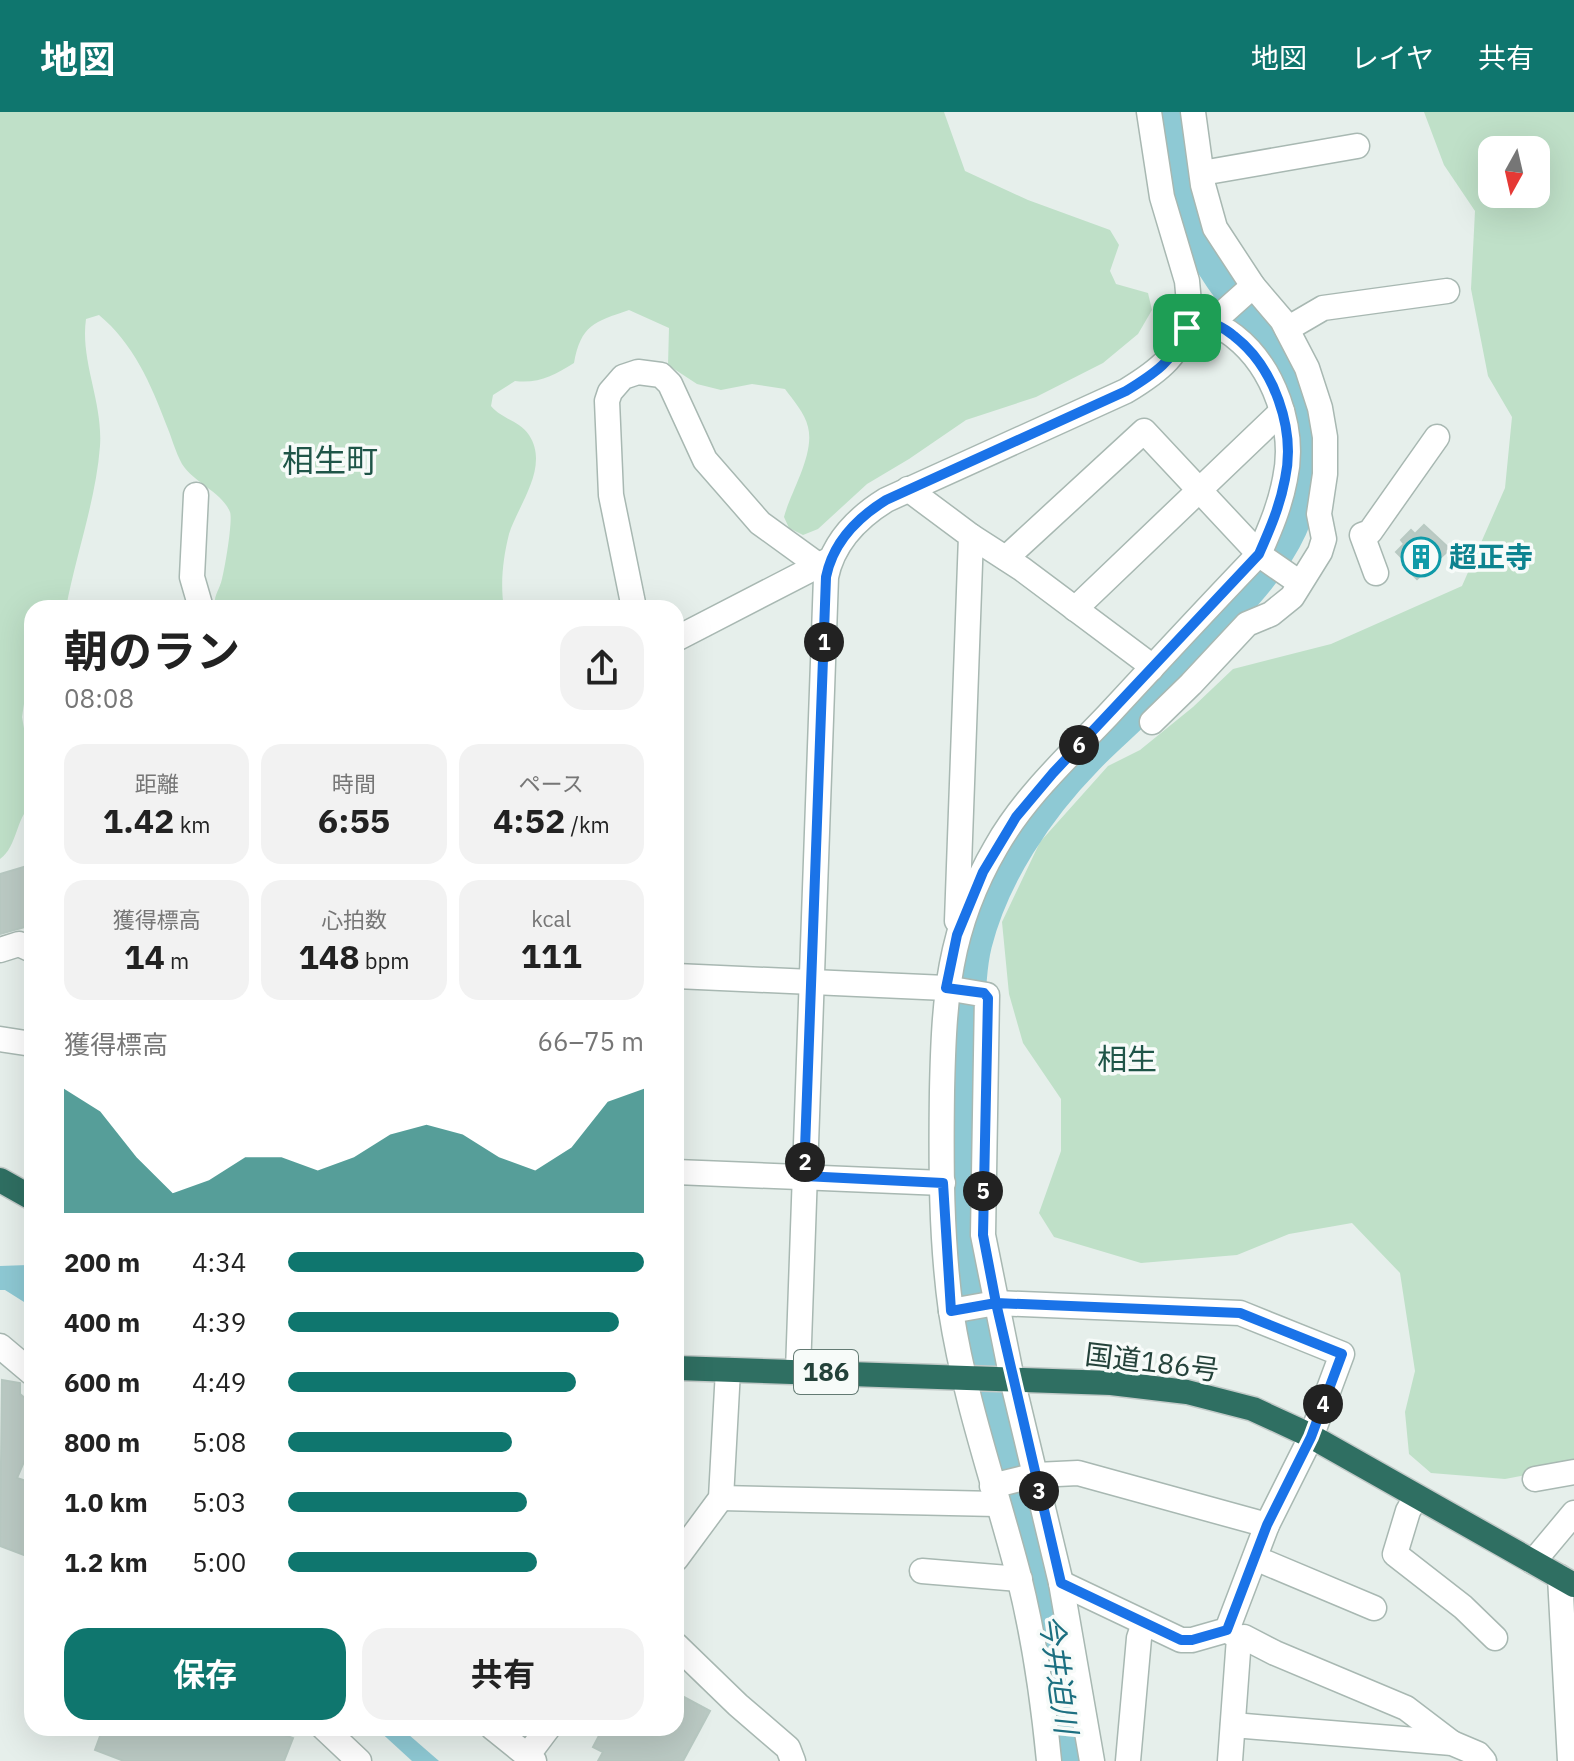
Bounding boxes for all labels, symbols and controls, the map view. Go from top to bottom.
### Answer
text: 地図 [40,34,116,83]
text: 地図 [1251,39,1307,76]
text: レイヤ [1351,39,1434,76]
text: 共有 [1478,39,1534,76]
north arrow [1478,136,1550,208]
map controls [1478,136,1550,208]
pin [1153,294,1221,362]
icon: arrive [1165,306,1209,350]
district label: 相生町 [282,439,378,481]
building icon: 超正寺 [1400,536,1442,578]
place label: 超正寺 [1449,538,1533,575]
text: 朝のラン [64,622,240,679]
pin: 1 [804,622,844,662]
button: share [560,626,644,710]
text: 1 [817,627,831,656]
text: 08:08 [64,681,134,715]
pin: 6 [1059,725,1099,765]
text: 6 [1072,730,1086,759]
text: 距離 [135,769,179,798]
text: 時間 [332,769,376,798]
text: ペース [519,769,584,798]
text: 1.42 [103,798,175,842]
text: 6:55 [318,798,390,842]
text: 4:52 [493,798,565,842]
text: km [175,810,211,839]
text: /km [565,810,610,839]
text: kcal [531,904,571,933]
text: 獲得標高 [113,905,201,934]
text: 心拍数 [321,905,387,934]
text: 111 [521,933,582,977]
text: 14 [124,934,165,978]
text: 148 [298,934,360,978]
text: m [165,946,189,975]
text: bpm [360,946,410,975]
text: 66–75 m [537,1024,644,1058]
text: 獲得標高 [64,1027,168,1061]
district label: 相生 [1097,1039,1157,1078]
pin: 2 [785,1142,825,1182]
text: 2 [798,1147,812,1176]
pin: 5 [963,1171,1003,1211]
text: 5 [976,1176,990,1205]
text: 200 m [64,1245,140,1279]
text: 4:34 [192,1245,246,1279]
text: 400 m [64,1305,140,1339]
text: 4:39 [192,1305,246,1339]
street label: 国道186号 [1083,1335,1221,1388]
road number: 186 [794,1350,858,1394]
text: 600 m [64,1365,140,1399]
text: 4:49 [192,1365,246,1399]
pin: 4 [1303,1384,1343,1424]
text: 4 [1316,1389,1330,1418]
text: 800 m [64,1425,140,1459]
text: 5:08 [192,1425,246,1459]
pin: 3 [1019,1471,1059,1511]
text: 3 [1032,1476,1046,1505]
text: 1.0 km [64,1485,148,1519]
text: 5:03 [192,1485,246,1519]
text: 1.2 km [64,1545,148,1579]
text: 5:00 [192,1545,246,1579]
water label: 今井迫川 [1032,1612,1088,1739]
button: 保存 [64,1628,346,1720]
button: 共有 [362,1628,644,1720]

